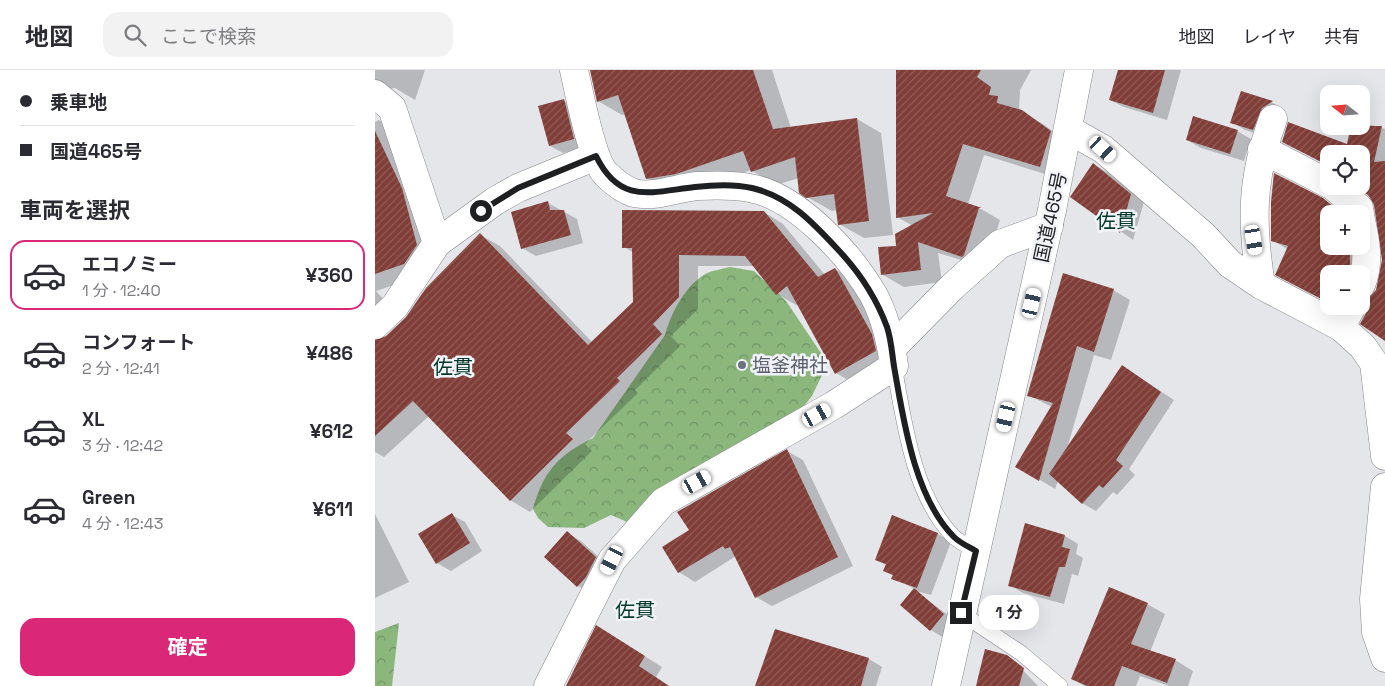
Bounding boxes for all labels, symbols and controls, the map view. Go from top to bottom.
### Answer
search box [103,12,453,57]
text: 地図 [25,21,73,52]
icon: search [121,21,149,49]
text: ここで検索 [161,24,256,49]
text: 地図 [1179,25,1215,48]
text: レイヤ [1243,25,1296,48]
text: 共有 [1324,25,1360,48]
north arrow [1320,85,1370,135]
map controls [1320,85,1370,315]
text: 乗車地 [50,90,107,115]
car [1086,133,1119,165]
text: 国道465号 [50,139,142,164]
button: locate [1320,145,1370,195]
street label: 国道465号 [1029,170,1072,265]
text: 車両を選択 [20,196,130,224]
route start [470,200,492,222]
button: + [1320,205,1370,255]
district label: 佐貫 [1096,208,1136,234]
car [1244,224,1263,256]
text: エコノミー [82,252,177,277]
icon: car [22,253,67,298]
text: ¥360 [306,263,353,288]
button: − [1320,265,1370,315]
text: 1 分 · 12:40 [82,280,161,301]
car [1021,287,1042,319]
text: コンフォート [82,330,195,355]
icon: car [22,331,67,376]
text: ¥486 [306,341,353,366]
place label: 塩釜神社 [752,353,828,378]
district label: 佐貫 [433,354,473,380]
text: 2 分 · 12:41 [82,358,160,379]
marker: 塩釜神社 [736,359,748,371]
car [800,401,833,429]
car [995,401,1016,433]
text: XL [82,407,105,432]
icon: car [22,409,67,454]
text: ¥612 [310,419,353,444]
text: 3 分 · 12:42 [82,435,163,456]
car [680,468,713,496]
text: Green [82,485,135,510]
icon: car [22,487,67,532]
text: ¥611 [312,497,353,522]
text: 4 分 · 12:43 [82,513,163,534]
car [598,543,625,577]
callout: 1 分 [979,596,1039,630]
district label: 佐貫 [615,597,655,623]
route end [950,602,972,624]
text: 1 分 [995,602,1023,623]
button: 確定 [20,618,355,676]

